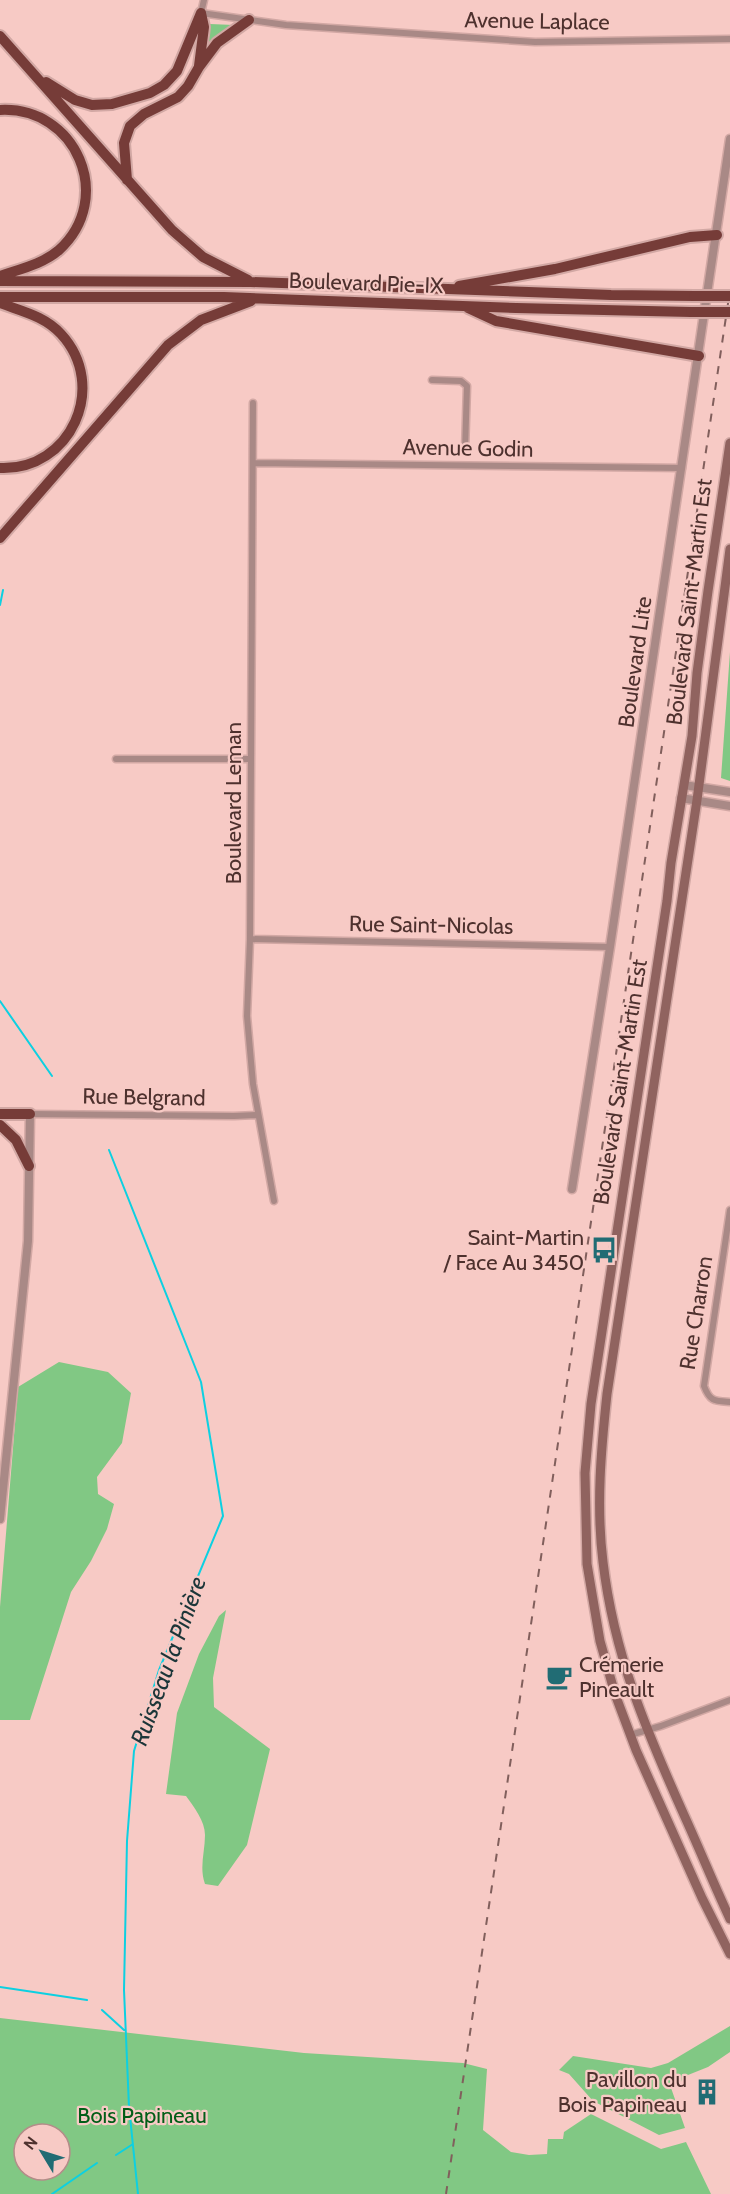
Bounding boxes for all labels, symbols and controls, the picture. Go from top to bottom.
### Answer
street label: Avenue Laplace [464,6,610,36]
street label: Boulevard Pie-IX [288,267,444,299]
street label: Avenue Godin [402,433,534,463]
street label: Boulevard Saint-Martin Est [660,477,718,727]
street label: Boulevard Lite [612,595,658,729]
street label: Boulevard Leman [220,722,247,884]
street label: Rue Saint-Nicolas [349,910,513,940]
street label: Boulevard Saint-Martin Est [587,957,653,1207]
street label: Rue Belgrand [82,1082,206,1112]
place label: Saint-Martin / Face Au 3450 [442,1224,584,1276]
bus stop icon: Saint-Martin / Face Au 3450 [589,1235,619,1265]
street label: Rue Charron [674,1254,718,1372]
water label: Ruisseau la Pinière [124,1573,212,1749]
place label: Crémerie Pineault [579,1651,664,1703]
cafe icon: Crémerie Pineault [544,1662,574,1692]
place label: Pavillon du Bois Papineau [558,2066,687,2118]
building icon: Pavillon du Bois Papineau [692,2077,722,2107]
park label: Bois Papineau [77,2102,207,2129]
north arrow [12,2122,72,2182]
text: N [20,2133,42,2153]

